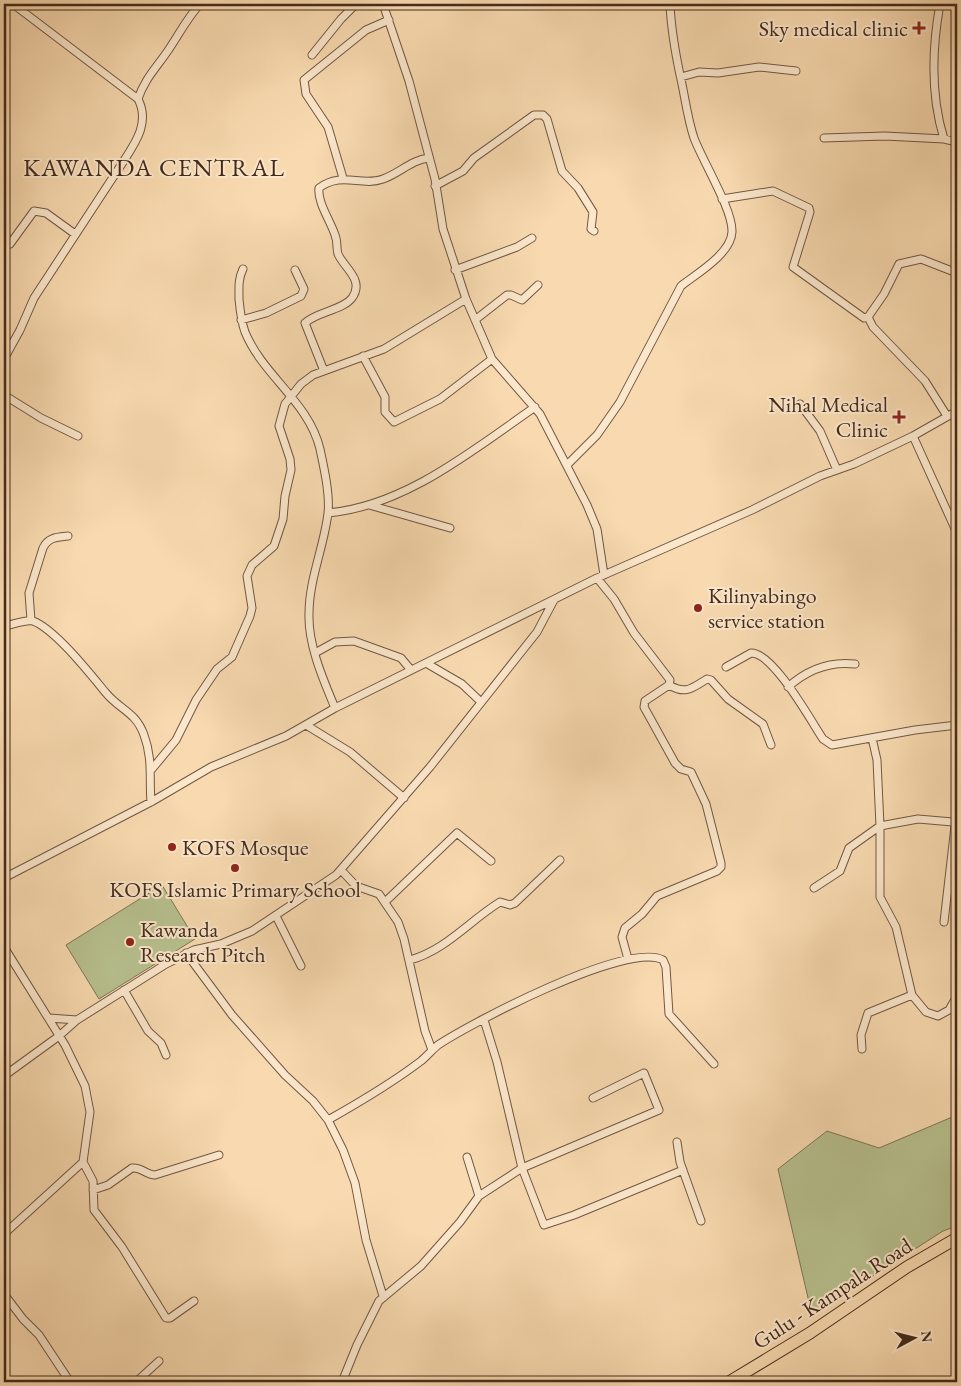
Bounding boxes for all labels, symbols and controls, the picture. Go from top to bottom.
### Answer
place label: Sky medical clinic [759,14,908,43]
marker: Sky medical clinic [912,21,926,35]
district label: KAWANDA CENTRAL [23,151,285,183]
place label: Nihal Medical Clinic [768,390,888,444]
marker: Nihal Medical Clinic [892,410,906,424]
place label: Kilinyabingo service station [708,581,826,635]
marker: Kilinyabingo service station [692,602,704,614]
place label: KOFS Mosque [182,833,309,862]
marker: KOFS Mosque [166,841,178,853]
marker: KOFS Islamic Primary School [229,862,241,874]
place label: KOFS Islamic Primary School [109,875,361,904]
place label: Kawanda Research Pitch [140,915,266,969]
marker: Kawanda Research Pitch [124,936,136,948]
street label: Gulu - Kampala Road [747,1231,918,1356]
north arrow [888,1314,938,1364]
text: N [917,1330,937,1344]

